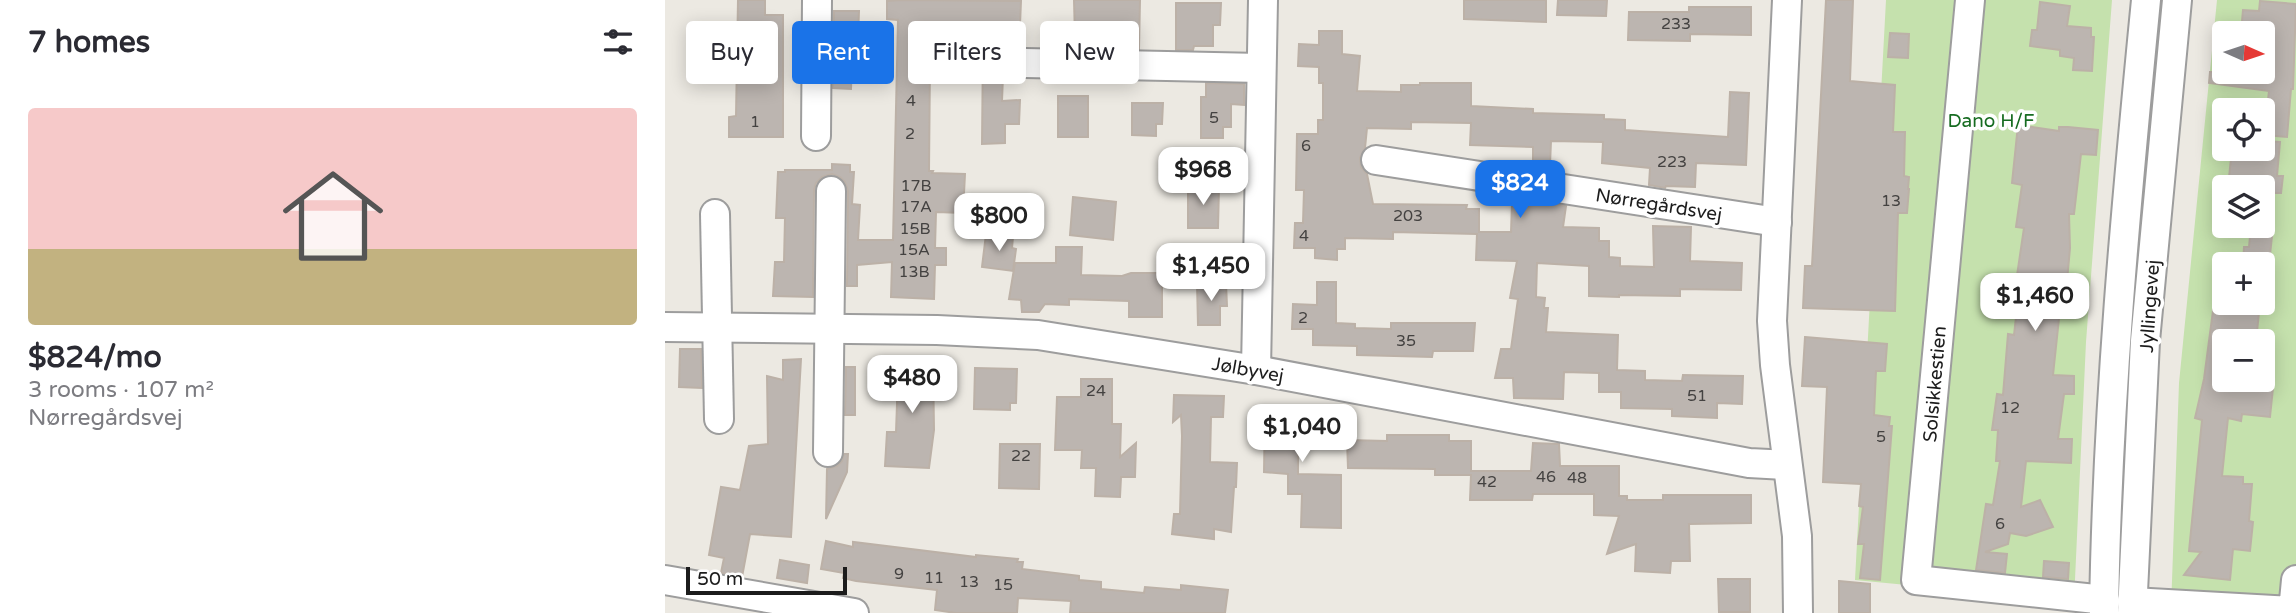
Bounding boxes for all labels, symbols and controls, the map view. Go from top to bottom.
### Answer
house number: 233 [1661,14,1691,34]
chip: Buy [686,21,778,84]
chip: Rent [792,21,894,84]
chip: Filters [908,21,1026,84]
chip: New [1040,21,1139,84]
north arrow [2212,21,2275,84]
map controls [2212,21,2275,392]
icon: filters [599,23,637,61]
text: 7 homes [28,24,150,61]
house number: 4 [906,91,916,111]
button: locate [2212,98,2275,161]
house number: 5 [1209,108,1219,128]
park label: Dano H/F [1947,110,2035,132]
house number: 1 [750,112,760,132]
house number: 2 [905,124,915,144]
house number: 6 [1301,136,1311,156]
pin: $968 [1162,148,1244,207]
house number: 223 [1657,152,1687,172]
icon: home [270,153,396,279]
text: $968 [1174,156,1232,184]
pin: $824 [1479,160,1561,220]
text: $824 [1491,169,1549,197]
button: layers [2212,175,2275,238]
house number: 17B [900,176,932,196]
street label: Nørregårdsvej [1594,184,1724,226]
house number: 13 [1881,191,1901,211]
pin: $800 [958,194,1040,253]
house number: 17A [900,197,932,217]
text: $800 [970,202,1028,230]
house number: 203 [1393,206,1423,226]
house number: 15B [899,219,931,239]
house number: 4 [1299,226,1309,246]
house number: 15A [898,240,930,260]
pin: $1,450 [1154,244,1268,303]
text: $1,450 [1172,252,1250,280]
button: + [2212,252,2275,315]
street label: Jyllingevej [2136,259,2164,353]
house number: 13B [898,262,930,282]
pin: $1,460 [1978,274,2092,333]
text: $1,460 [1996,282,2074,310]
house number: 2 [1298,308,1308,328]
street label: Solsikkestien [1919,325,1951,443]
button: − [2212,329,2275,392]
house number: 35 [1396,331,1416,351]
text: $824/mo [28,339,162,376]
street label: Jølbyvej [1210,353,1286,387]
pin: $480 [871,356,953,415]
text: $480 [883,364,941,392]
text: 3 rooms · 107 m² [28,376,214,404]
house number: 24 [1086,381,1106,401]
house number: 51 [1687,386,1707,406]
house number: 12 [2000,398,2020,418]
text: Nørregårdsvej [28,404,183,432]
pin: $1,040 [1245,405,1359,464]
text: $1,040 [1263,413,1341,441]
house number: 5 [1876,427,1886,447]
house number: 22 [1011,446,1031,466]
house number: 46 [1536,467,1556,487]
house number: 48 [1567,468,1587,488]
house number: 42 [1477,472,1497,492]
house number: 6 [1995,514,2005,534]
scale bar [686,564,847,596]
house number: 9 [894,564,904,584]
text: 50 m [697,568,743,590]
house number: 11 [924,568,944,588]
house number: 13 [959,572,979,592]
house number: 15 [993,575,1013,595]

